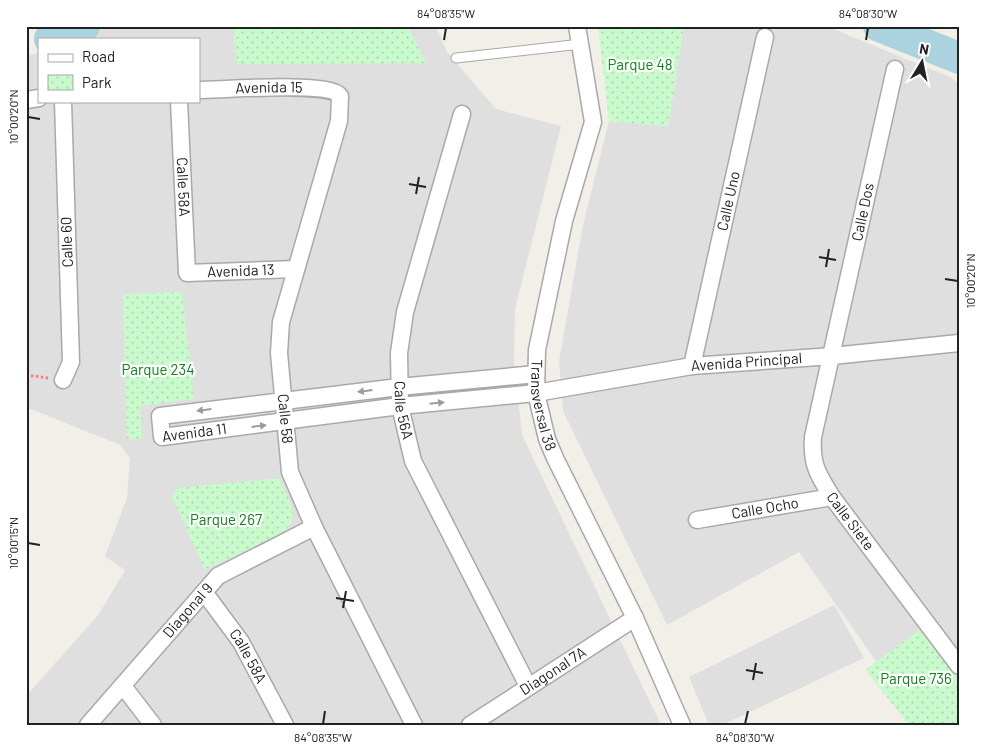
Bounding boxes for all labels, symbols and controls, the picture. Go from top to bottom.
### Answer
text: 84°08'35"W [417,6,476,20]
text: 84°08'30"W [839,6,898,20]
legend [38,38,200,102]
north arrow [898,38,948,88]
text: N [918,40,930,58]
text: Road [82,47,115,65]
park label: Parque 48 [607,55,673,73]
text: Park [82,73,112,91]
street label: Avenida 15 [235,77,303,97]
text: 10°00'20"N [6,89,20,145]
street label: Calle 58A [174,157,194,217]
street label: Calle Uno [712,169,743,232]
street label: Calle Dos [847,181,877,243]
street label: Calle 60 [56,216,76,268]
text: 10°00'20"N [963,253,977,309]
street label: Avenida 13 [207,260,275,280]
street label: Avenida Principal [690,348,803,374]
street label: Transversal 38 [528,359,561,453]
park label: Parque 234 [121,360,195,378]
street label: Calle 56A [392,381,418,441]
one-way arrow [357,387,373,395]
street label: Calle 58 [275,393,297,444]
one-way arrow [430,399,446,407]
one-way arrow [196,407,212,415]
street label: Avenida 11 [161,419,227,445]
one-way arrow [251,422,267,430]
street label: Calle Siete [823,488,879,554]
street label: Calle Ocho [730,493,800,522]
park label: Parque 267 [190,510,262,528]
text: 10°00'15"N [6,517,20,569]
street label: Diagonal 9 [158,579,216,641]
street label: Calle 58A [226,625,271,686]
street label: Diagonal 7A [516,642,589,698]
park label: Parque 736 [880,669,952,687]
text: 84°08'35"W [294,730,353,744]
text: 84°08'30"W [716,730,775,744]

